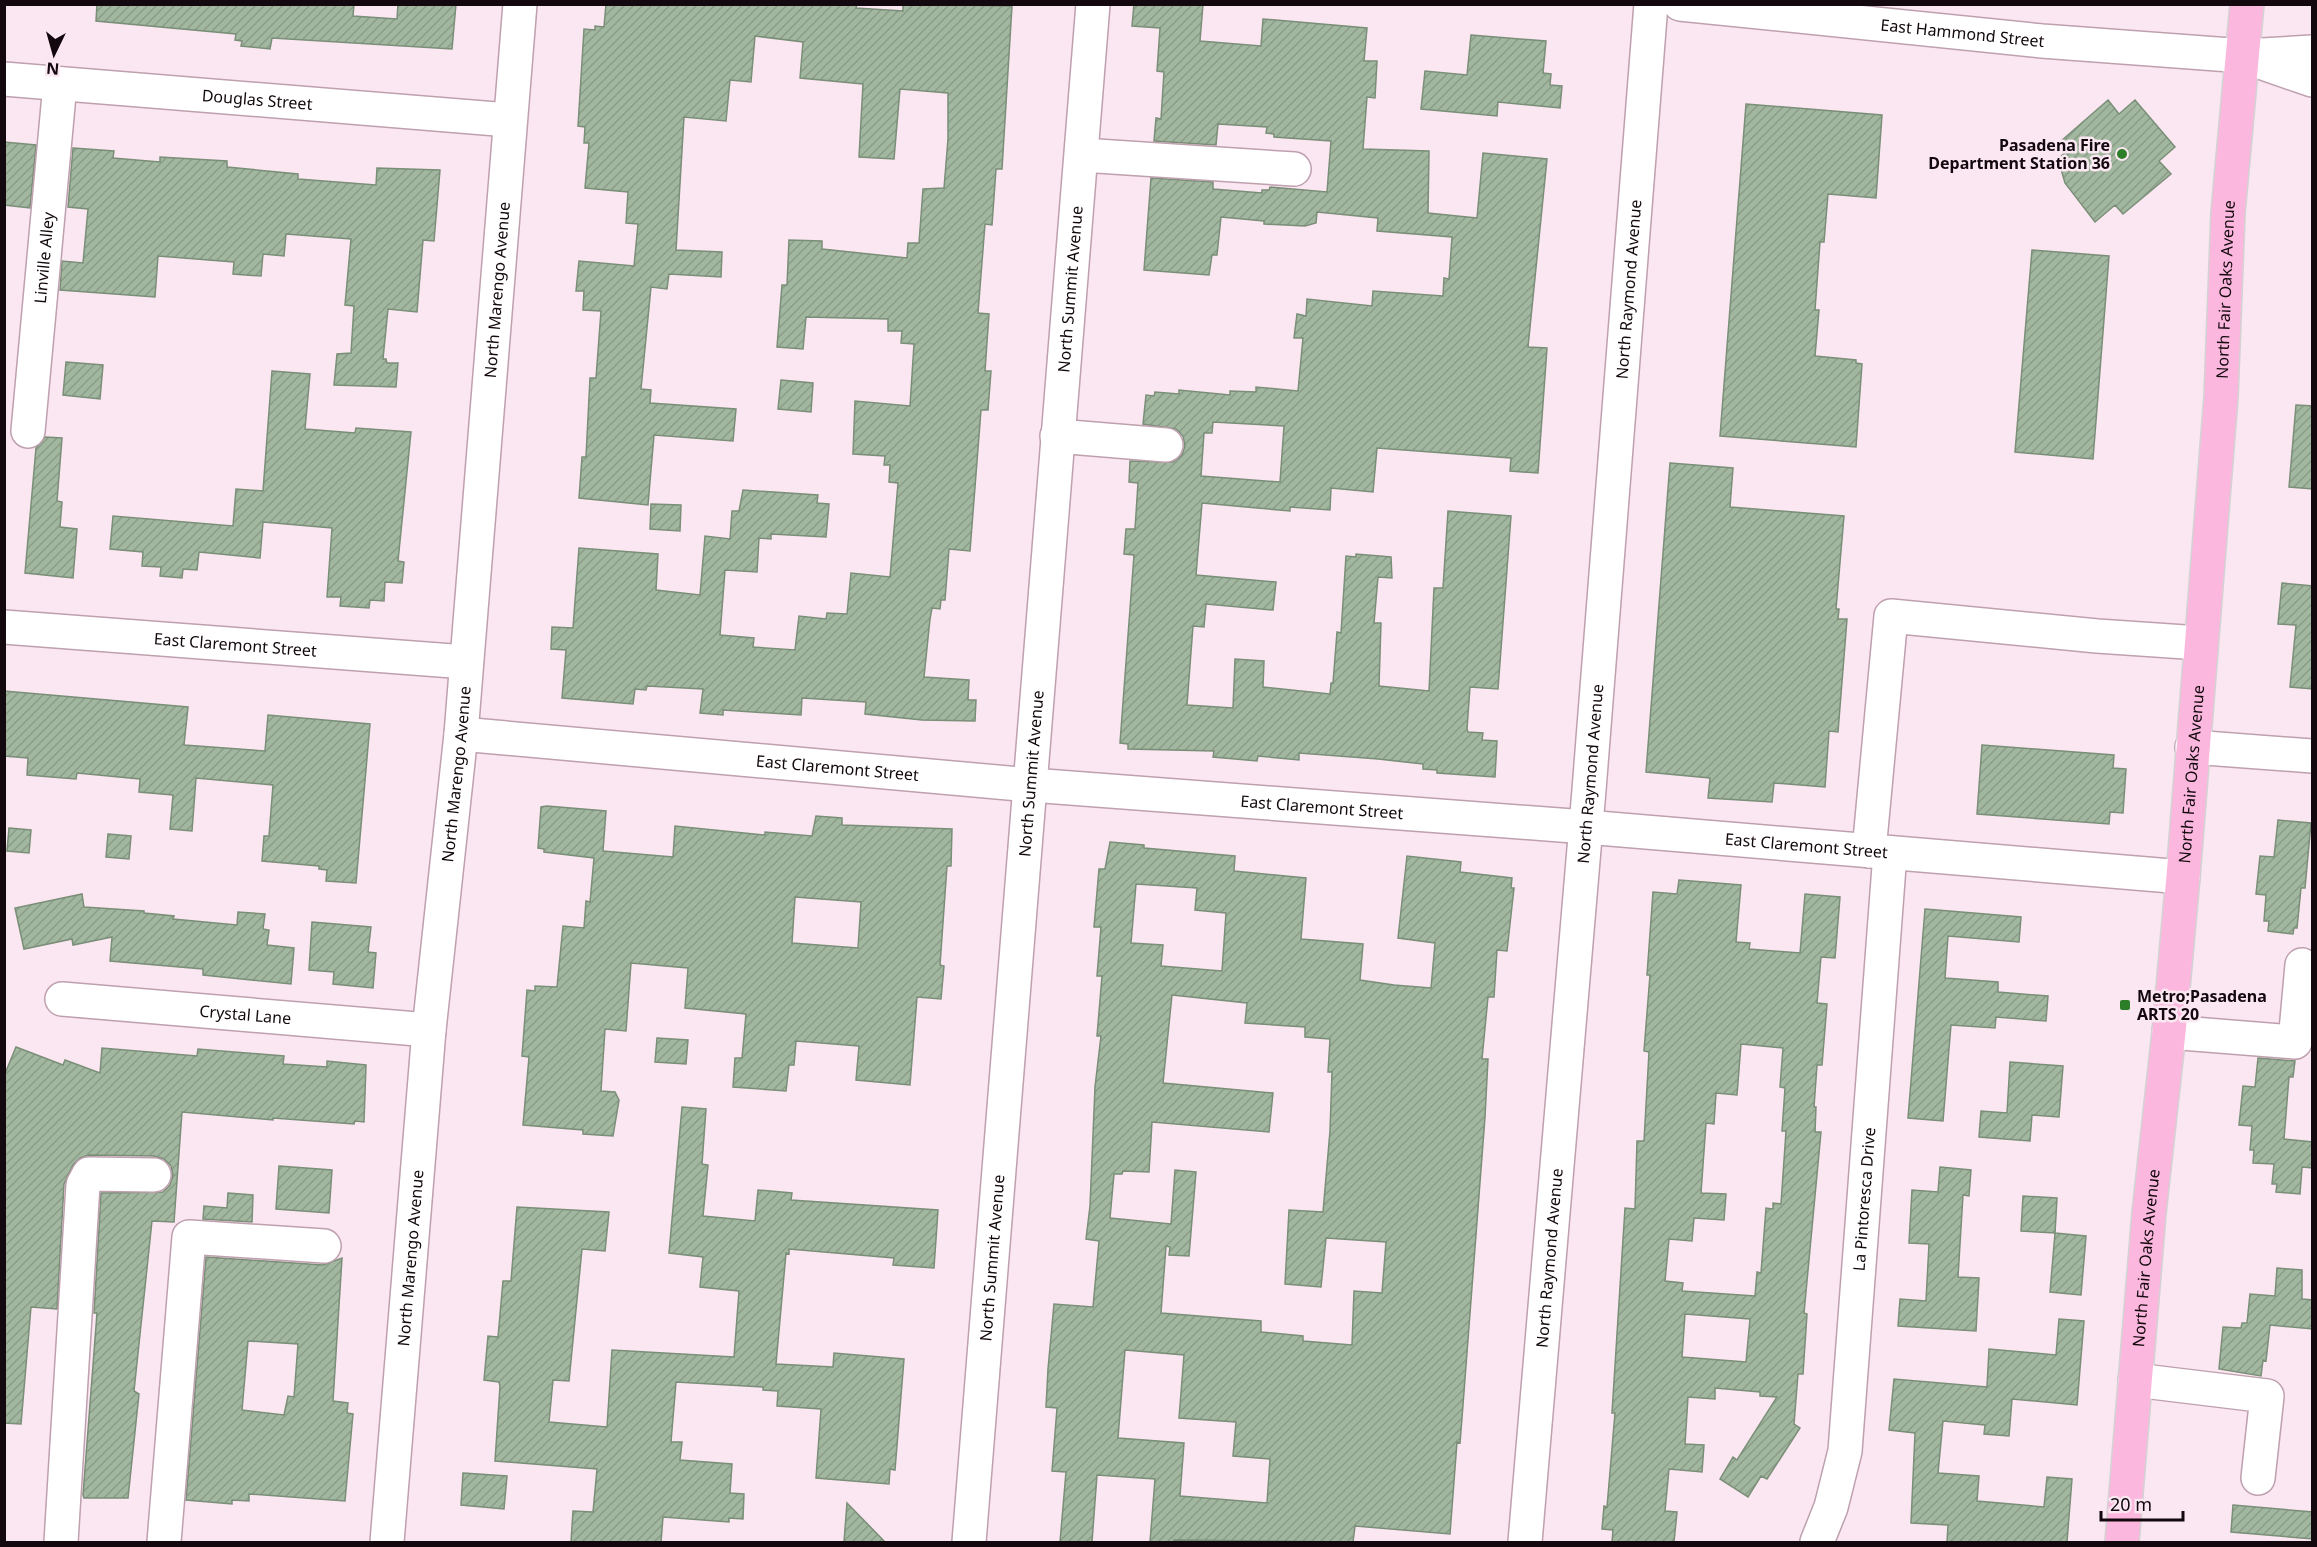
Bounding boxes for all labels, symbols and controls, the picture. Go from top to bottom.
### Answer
street label: East Hammond Street [1880,14,2046,52]
north arrow [24,24,84,84]
text: N [45,57,60,80]
street label: Douglas Street [201,84,313,115]
place label: Pasadena Fire Department Station 36 [1928,134,2110,174]
marker: Pasadena Fire Department Station 36 [2115,147,2129,161]
street label: North Raymond Avenue [1610,199,1647,380]
street label: North Fair Oaks Avenue [2211,199,2240,379]
street label: North Marengo Avenue [479,201,515,379]
street label: North Summit Avenue [1052,205,1088,373]
street label: Linville Alley [29,210,59,304]
street label: East Claremont Street [153,627,318,662]
street label: North Raymond Avenue [1572,683,1608,864]
street label: North Fair Oaks Avenue [2173,684,2209,864]
street label: North Marengo Avenue [436,685,476,863]
street label: North Summit Avenue [1013,689,1049,858]
street label: East Claremont Street [755,749,920,786]
street label: East Claremont Street [1240,790,1404,824]
street label: East Claremont Street [1724,828,1889,863]
place label: Metro;Pasadena ARTS 20 [2137,985,2267,1025]
marker: Metro;Pasadena ARTS 20 [2118,998,2132,1012]
street label: Crystal Lane [199,1000,292,1029]
street label: La Pintoresca Drive [1848,1126,1880,1272]
street label: North Raymond Avenue [1531,1167,1568,1349]
street label: North Fair Oaks Avenue [2127,1168,2165,1348]
street label: North Marengo Avenue [392,1169,428,1347]
street label: North Summit Avenue [974,1174,1010,1342]
scale bar [2101,1484,2184,1522]
text: 20 m [2110,1492,2152,1516]

